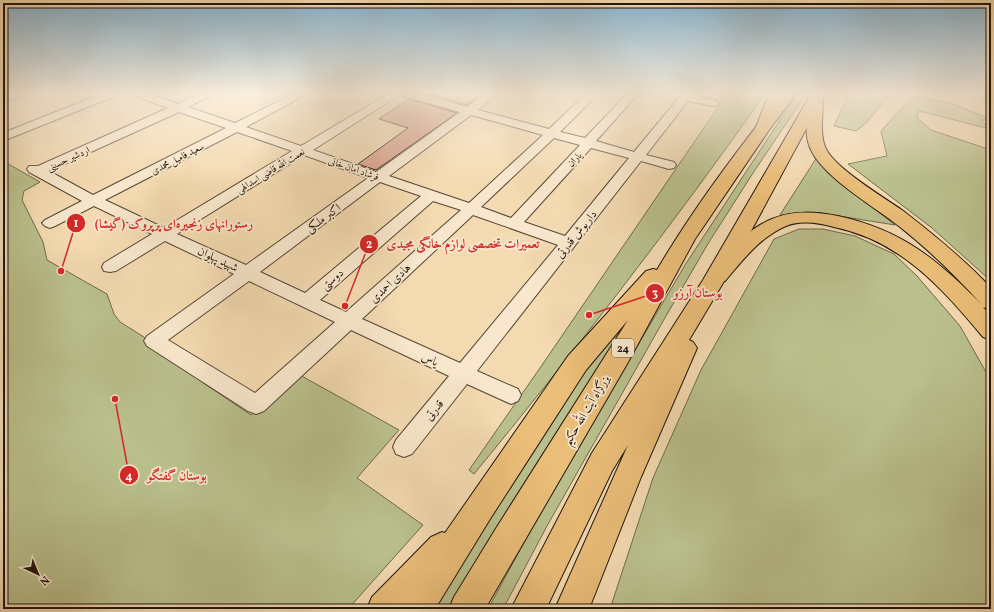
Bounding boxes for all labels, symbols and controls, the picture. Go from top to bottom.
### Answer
street label: سعید فامیل محمدی [148,139,207,178]
street label: اردشیر حسینی [45,143,92,175]
street label: نعمت الله قاضی اسدالهی [233,144,307,197]
street label: یاران [564,148,586,170]
street label: فرشاد امان خانی [327,154,381,184]
street label: اکبر ملکی [303,200,345,237]
street label: داریوش قدرتی [552,207,601,262]
callout: رستورانهای زنجیره‌ای پرپروک (گیشا) [66,211,261,236]
text: 1 [74,216,79,232]
text: رستورانهای زنجیره‌ای پرپروک (گیشا) [95,216,253,234]
callout: تعمیرات تخصصی لوازم خانگی مجیدی [359,231,548,256]
text: تعمیرات تخصصی لوازم خانگی مجیدی [386,235,540,255]
text: 2 [366,237,372,253]
street label: شهید پهلوان [195,243,241,276]
street label: هادی احمدی [366,260,415,307]
street label: دوستی [318,265,348,294]
callout: بوستان آرزو [645,280,730,305]
text: بوستان آرزو [672,284,723,303]
text: 3 [652,286,658,302]
road number: 24 [612,339,634,357]
street label: یاس [419,349,441,371]
street label: بزرگراه آیت الله حکیم [557,371,617,450]
street label: قدرتی [421,397,448,425]
callout: بوستان گفتگو [119,463,214,488]
text: بوستان گفتگو [145,467,207,486]
text: 4 [125,469,133,485]
north arrow [18,554,58,594]
text: N [36,572,52,588]

